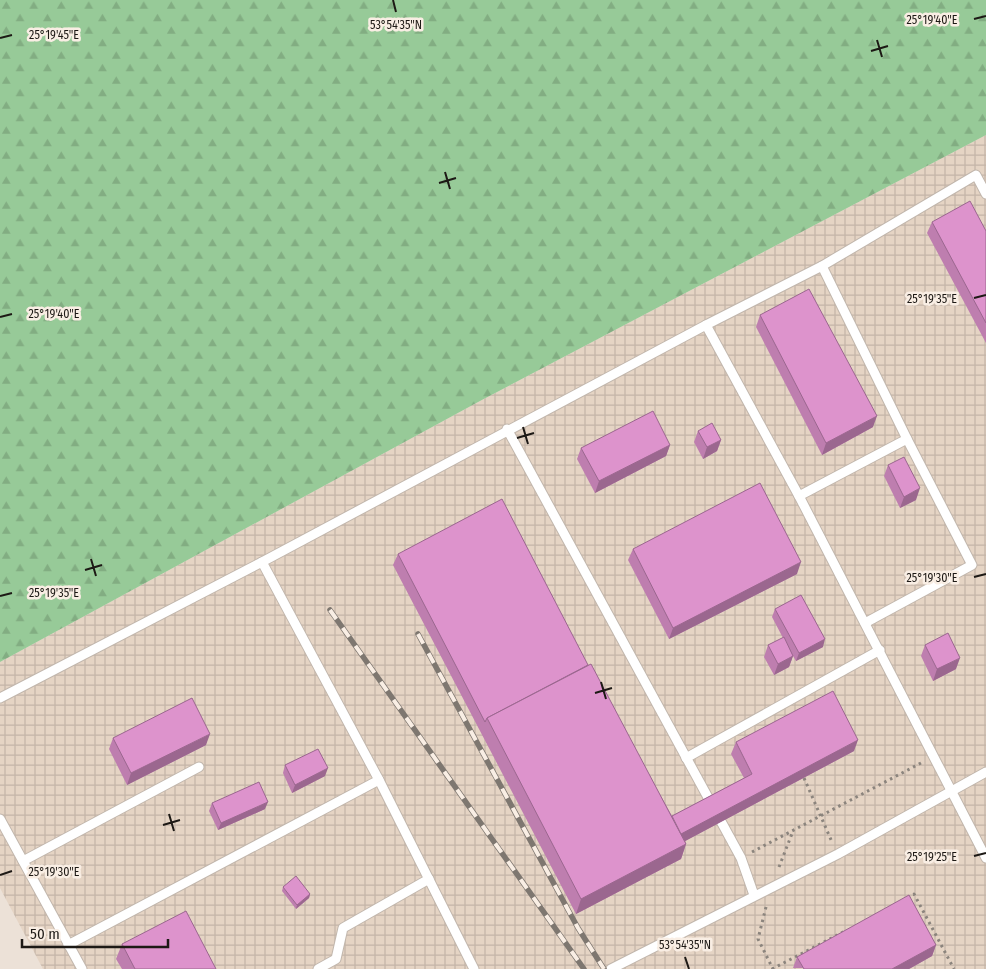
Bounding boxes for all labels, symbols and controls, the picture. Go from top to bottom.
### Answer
text: 25°19'40"E [907,13,958,27]
text: 53°54'35"N [370,18,422,32]
text: 25°19'45"E [29,28,79,42]
text: 25°19'35"E [907,292,957,306]
text: 25°19'40"E [29,307,80,321]
text: 25°19'30"E [907,571,958,585]
text: 25°19'35"E [29,586,79,600]
text: 25°19'25"E [907,850,957,864]
text: 25°19'30"E [29,865,80,879]
scale bar [22,916,169,948]
text: 50 m [30,925,60,943]
text: 53°54'35"N [659,938,711,952]

